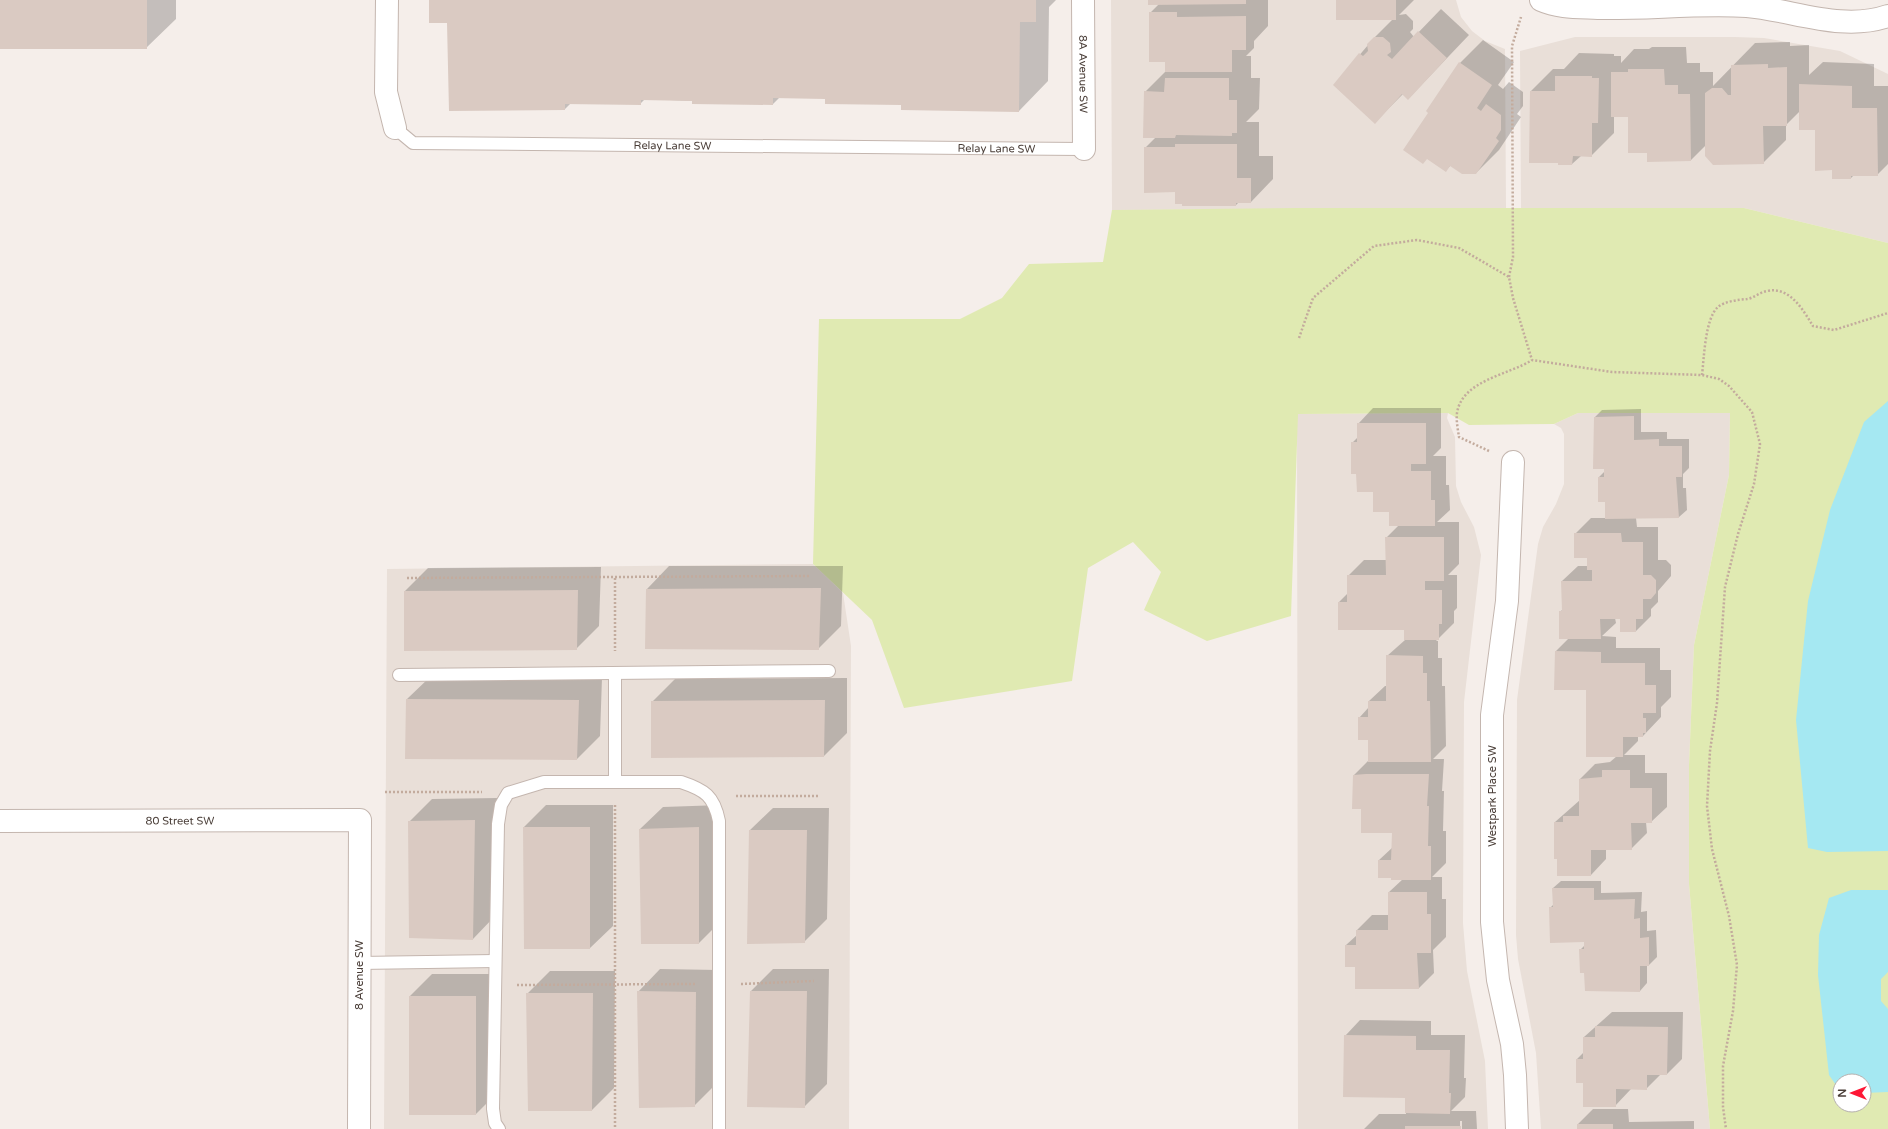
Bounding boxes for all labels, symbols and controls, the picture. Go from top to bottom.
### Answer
street label: 8A Avenue SW [1077,35,1090,113]
street label: Relay Lane SW [634,138,712,152]
street label: Relay Lane SW [958,141,1036,155]
street label: Westpark Place SW [1486,745,1499,847]
street label: 80 Street SW [145,814,215,827]
street label: 8 Avenue SW [353,940,366,1010]
north arrow [1832,1073,1872,1113]
text: N [1836,1089,1849,1097]

